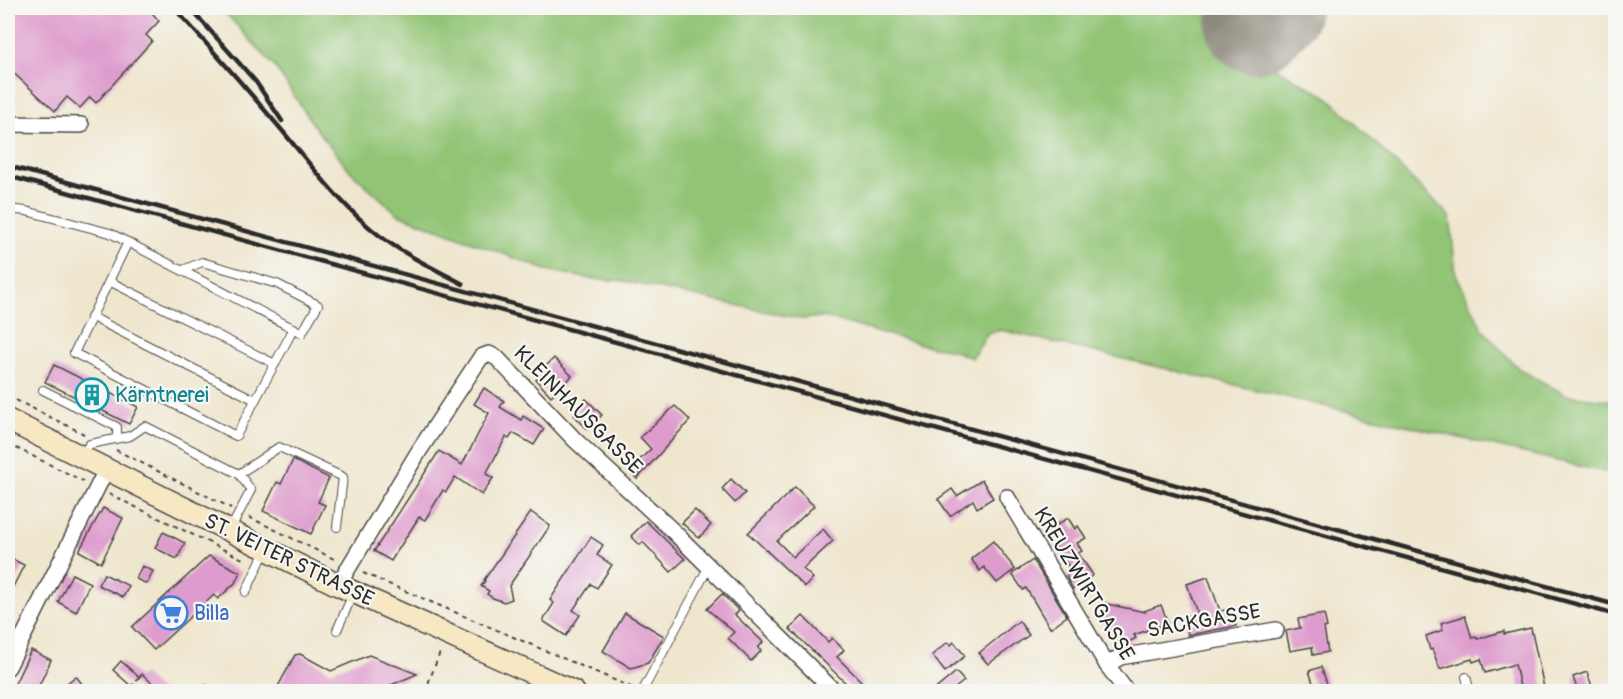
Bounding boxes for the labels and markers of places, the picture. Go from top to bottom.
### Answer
building icon: Kärntnerei [74,377,110,413]
place label: Kärntnerei [115,382,209,409]
supermarket icon: Billa [153,595,189,631]
place label: Billa [194,600,229,627]

